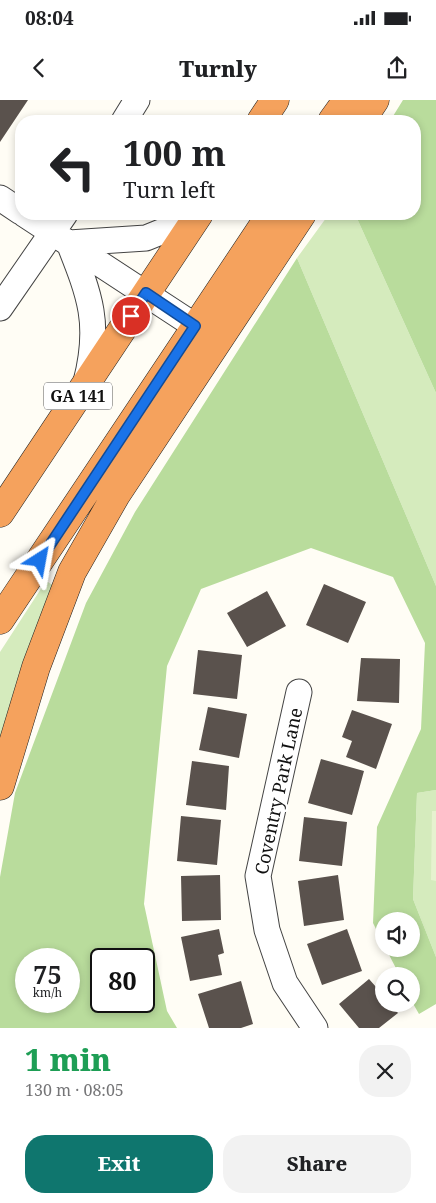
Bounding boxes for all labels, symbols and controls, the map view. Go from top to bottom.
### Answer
text: 08:04 [25,5,74,31]
text: Turnly [179,53,257,83]
icon: back [25,54,53,82]
icon: share [383,54,411,82]
text: 100 m [123,129,226,176]
icon: left [40,135,105,200]
text: Turn left [123,174,215,204]
pin [110,295,152,337]
icon: arrive [117,302,145,330]
road number: GA 141 [44,382,112,410]
position arrow [13,533,65,585]
street label: Coventry Park Lane [249,705,307,877]
map controls [375,912,420,1012]
button: sound [375,912,420,957]
speed limit sign: 80 [90,948,155,1013]
text: 75 [33,957,62,991]
button: search [375,967,420,1012]
text: km/h [33,984,62,1001]
text: 1 min [25,1039,111,1080]
button: close [359,1045,411,1097]
text: 130 m · 08:05 [25,1079,124,1101]
button: Exit [25,1135,213,1193]
button: Share [223,1135,411,1193]

